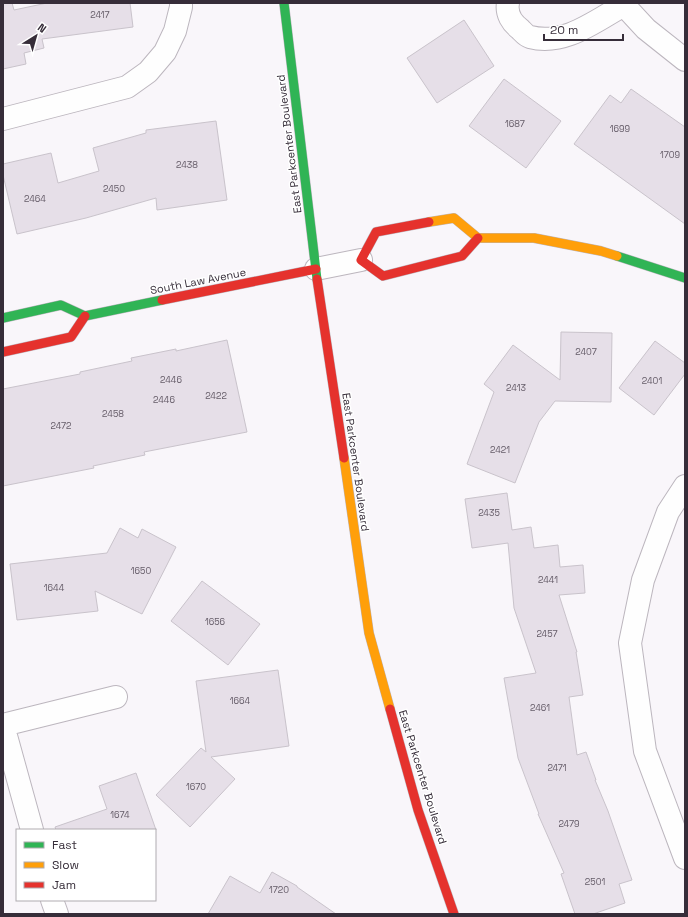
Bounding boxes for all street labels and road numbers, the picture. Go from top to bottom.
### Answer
street label: East Parkcenter Boulevard [274,74,304,214]
street label: South Law Avenue [149,265,247,297]
street label: East Parkcenter Boulevard [339,392,373,532]
street label: East Parkcenter Boulevard [396,708,450,846]

